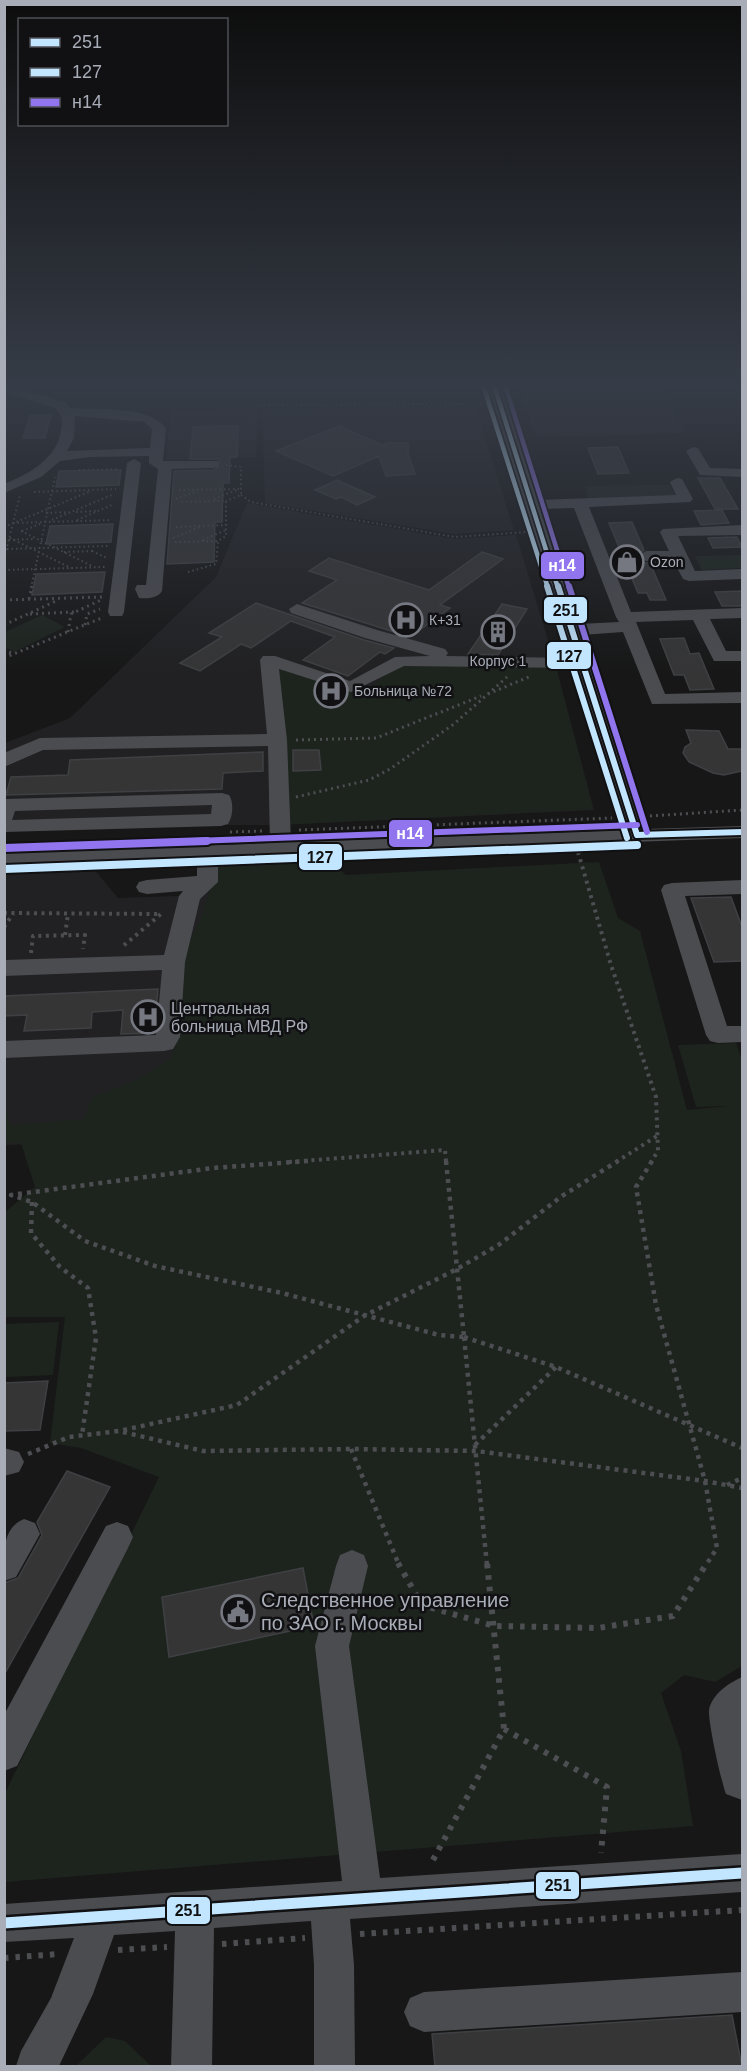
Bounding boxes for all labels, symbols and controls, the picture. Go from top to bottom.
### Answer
legend [18,18,228,126]
text: 251 [72,32,102,52]
text: 127 [72,62,102,82]
text: н14 [72,92,102,112]
shop icon: Ozon [609,544,645,580]
line badge: н14 [540,551,585,580]
place label: Ozon [650,554,683,570]
text: н14 [548,557,576,574]
line badge: 251 [543,596,588,624]
hospital icon: К+31 [388,602,424,638]
text: 251 [553,602,579,619]
place label: К+31 [429,612,461,628]
building icon: Корпус 1 [480,614,516,650]
line badge: 127 [546,641,592,670]
text: 127 [556,648,582,665]
place label: Корпус 1 [470,653,527,669]
hospital icon: Больница №72 [313,673,349,709]
place label: Больница №72 [354,683,452,699]
line badge: н14 [388,819,433,848]
text: н14 [396,825,424,842]
line badge: 127 [298,843,343,871]
text: 127 [307,849,333,866]
hospital icon: Центральная больница МВД РФ [130,999,166,1035]
place label: Центральная больница МВД РФ [171,1000,308,1035]
place label: Следственное управление по ЗАО г. Москвы [261,1589,509,1634]
public building icon: Следственное управление по ЗАО г. Москвы [220,1594,256,1630]
line badge: 251 [535,1871,580,1900]
text: 251 [545,1877,571,1894]
line badge: 251 [166,1896,211,1925]
text: 251 [175,1902,201,1919]

